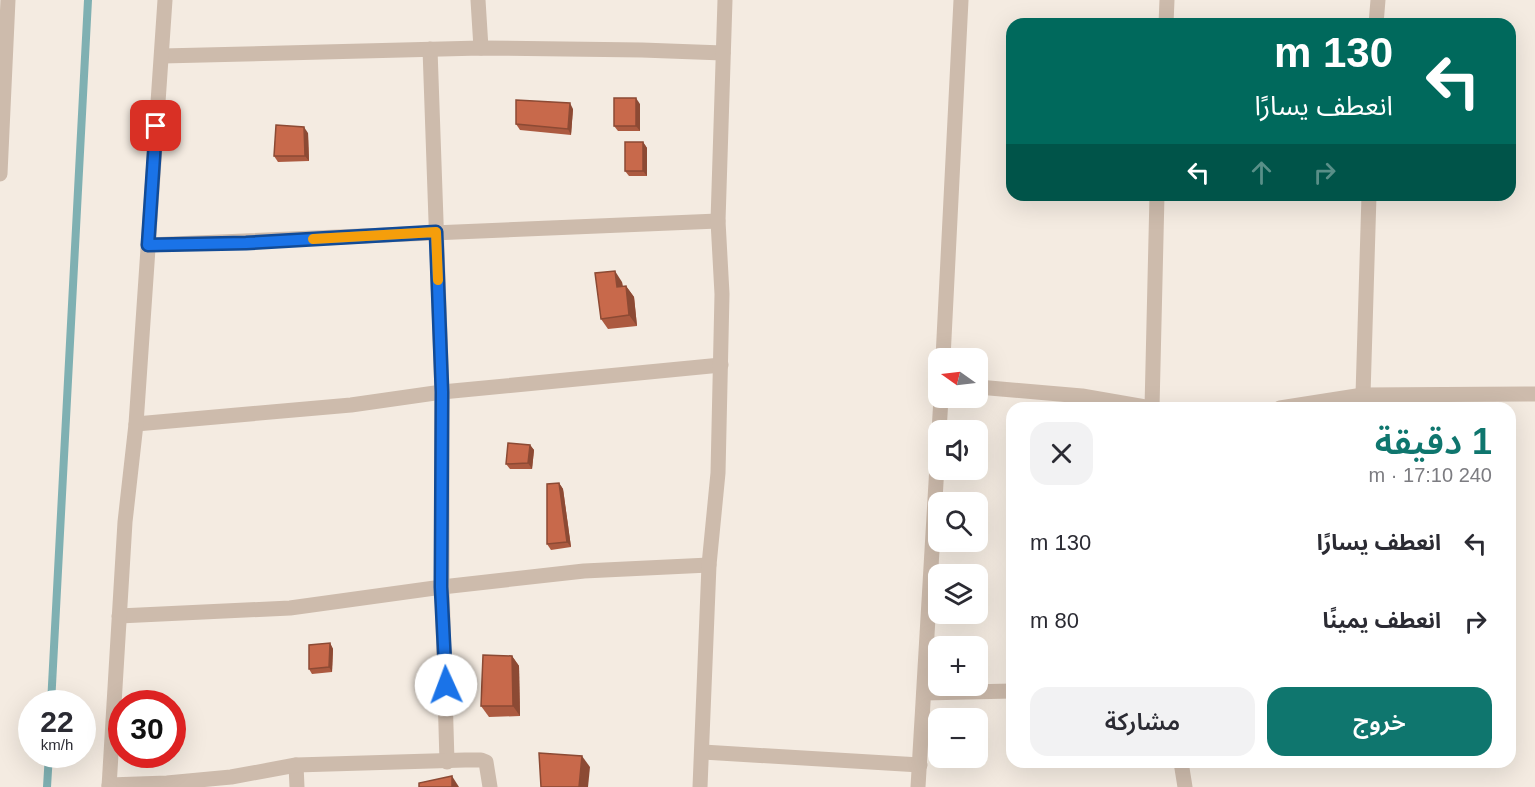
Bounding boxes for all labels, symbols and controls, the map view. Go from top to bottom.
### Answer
text: 130 m [1274,29,1393,76]
icon: left [1414,42,1492,120]
text: انعطف يسارًا [1254,91,1393,121]
pin [130,100,181,151]
icon: arrive [139,109,172,142]
icon: left [1182,156,1215,189]
icon: ahead [1245,156,1278,189]
icon: right [1308,156,1341,189]
north arrow [928,348,988,408]
map controls [928,348,988,768]
button: sound [928,420,988,480]
text: 1 دقيقة [1375,421,1492,462]
button: close [1030,422,1093,485]
text: 240 m · 17:10 [1369,464,1492,486]
button: search [928,492,988,552]
icon: left [1459,527,1492,560]
text: 130 m [1030,530,1091,555]
text: انعطف يسارًا [1317,530,1441,555]
button: layers [928,564,988,624]
icon: right [1459,605,1492,638]
text: 80 m [1030,608,1079,633]
text: انعطف يمينًا [1322,608,1441,633]
button: + [928,636,988,696]
position arrow [414,653,478,717]
button: مشاركة [1030,687,1255,756]
button: خروج [1267,687,1492,756]
speed limit sign: 30 [108,690,186,768]
text: 22 [40,705,74,738]
button: − [928,708,988,768]
text: km/h [41,736,73,753]

